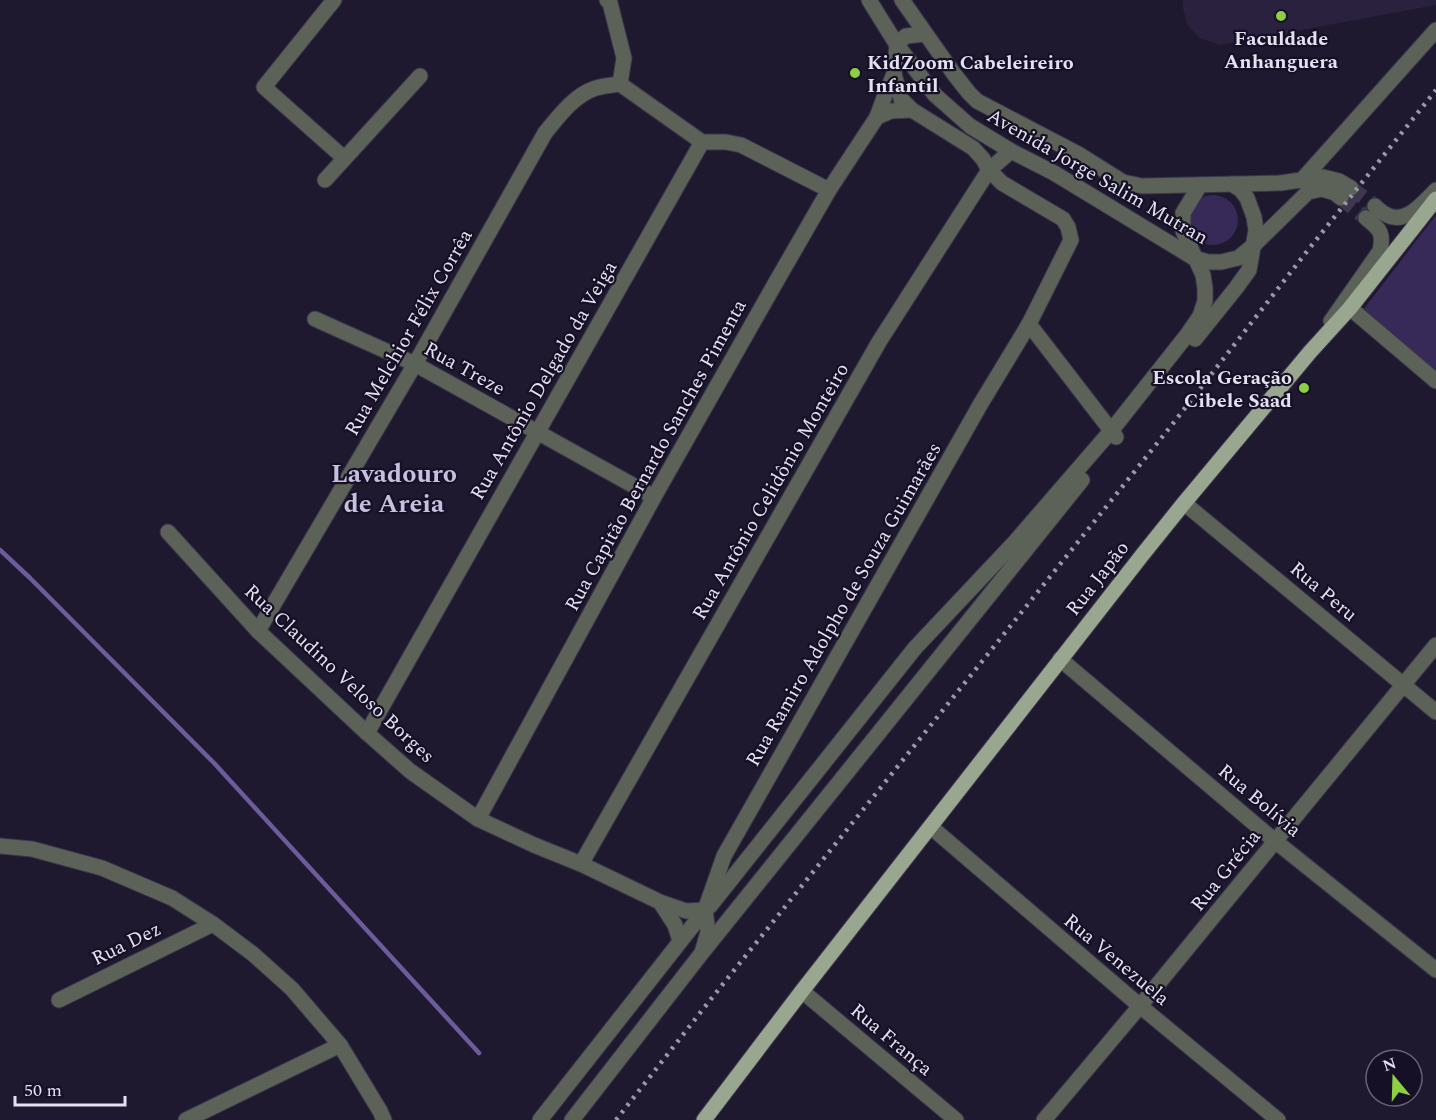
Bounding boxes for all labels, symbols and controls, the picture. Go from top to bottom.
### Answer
marker: Faculdade Anhanguera [1274,9,1288,23]
place label: Faculdade Anhanguera [1224,24,1339,77]
place label: KidZoom Cabeleireiro Infantil [867,48,1074,101]
marker: KidZoom Cabeleireiro Infantil [848,66,862,80]
street label: Avenida Jorge Salim Mutran [981,101,1214,253]
street label: Rua Melchior Félix Corrêa [337,223,481,441]
street label: Rua Antônio Delgado da Veiga [463,255,625,506]
street label: Rua Capitão Bernardo Sanches Pimenta [557,294,755,617]
street label: Rua Treze [418,334,511,404]
street label: Rua Antônio Celidônio Monteiro [685,357,857,626]
place label: Escola Geração Cibele Saad [1152,363,1292,416]
marker: Escola Geração Cibele Saad [1297,381,1311,395]
street label: Rua Ramiro Adolpho de Souza Guimarães [738,437,949,772]
district label: Lavadouro de Areia [331,454,457,524]
street label: Rua Japão [1059,535,1137,623]
street label: Rua Peru [1283,554,1364,629]
street label: Rua Claudino Veloso Borges [237,577,441,770]
street label: Rua Bolívia [1211,757,1308,845]
street label: Rua Grécia [1183,823,1268,918]
street label: Rua Venezuela [1057,906,1176,1013]
street label: Rua Dez [87,914,166,974]
street label: Rua França [843,996,939,1083]
north arrow [1364,1048,1424,1108]
text: N [1379,1051,1400,1078]
scale bar [15,1069,124,1107]
text: 50 m [24,1077,62,1104]

